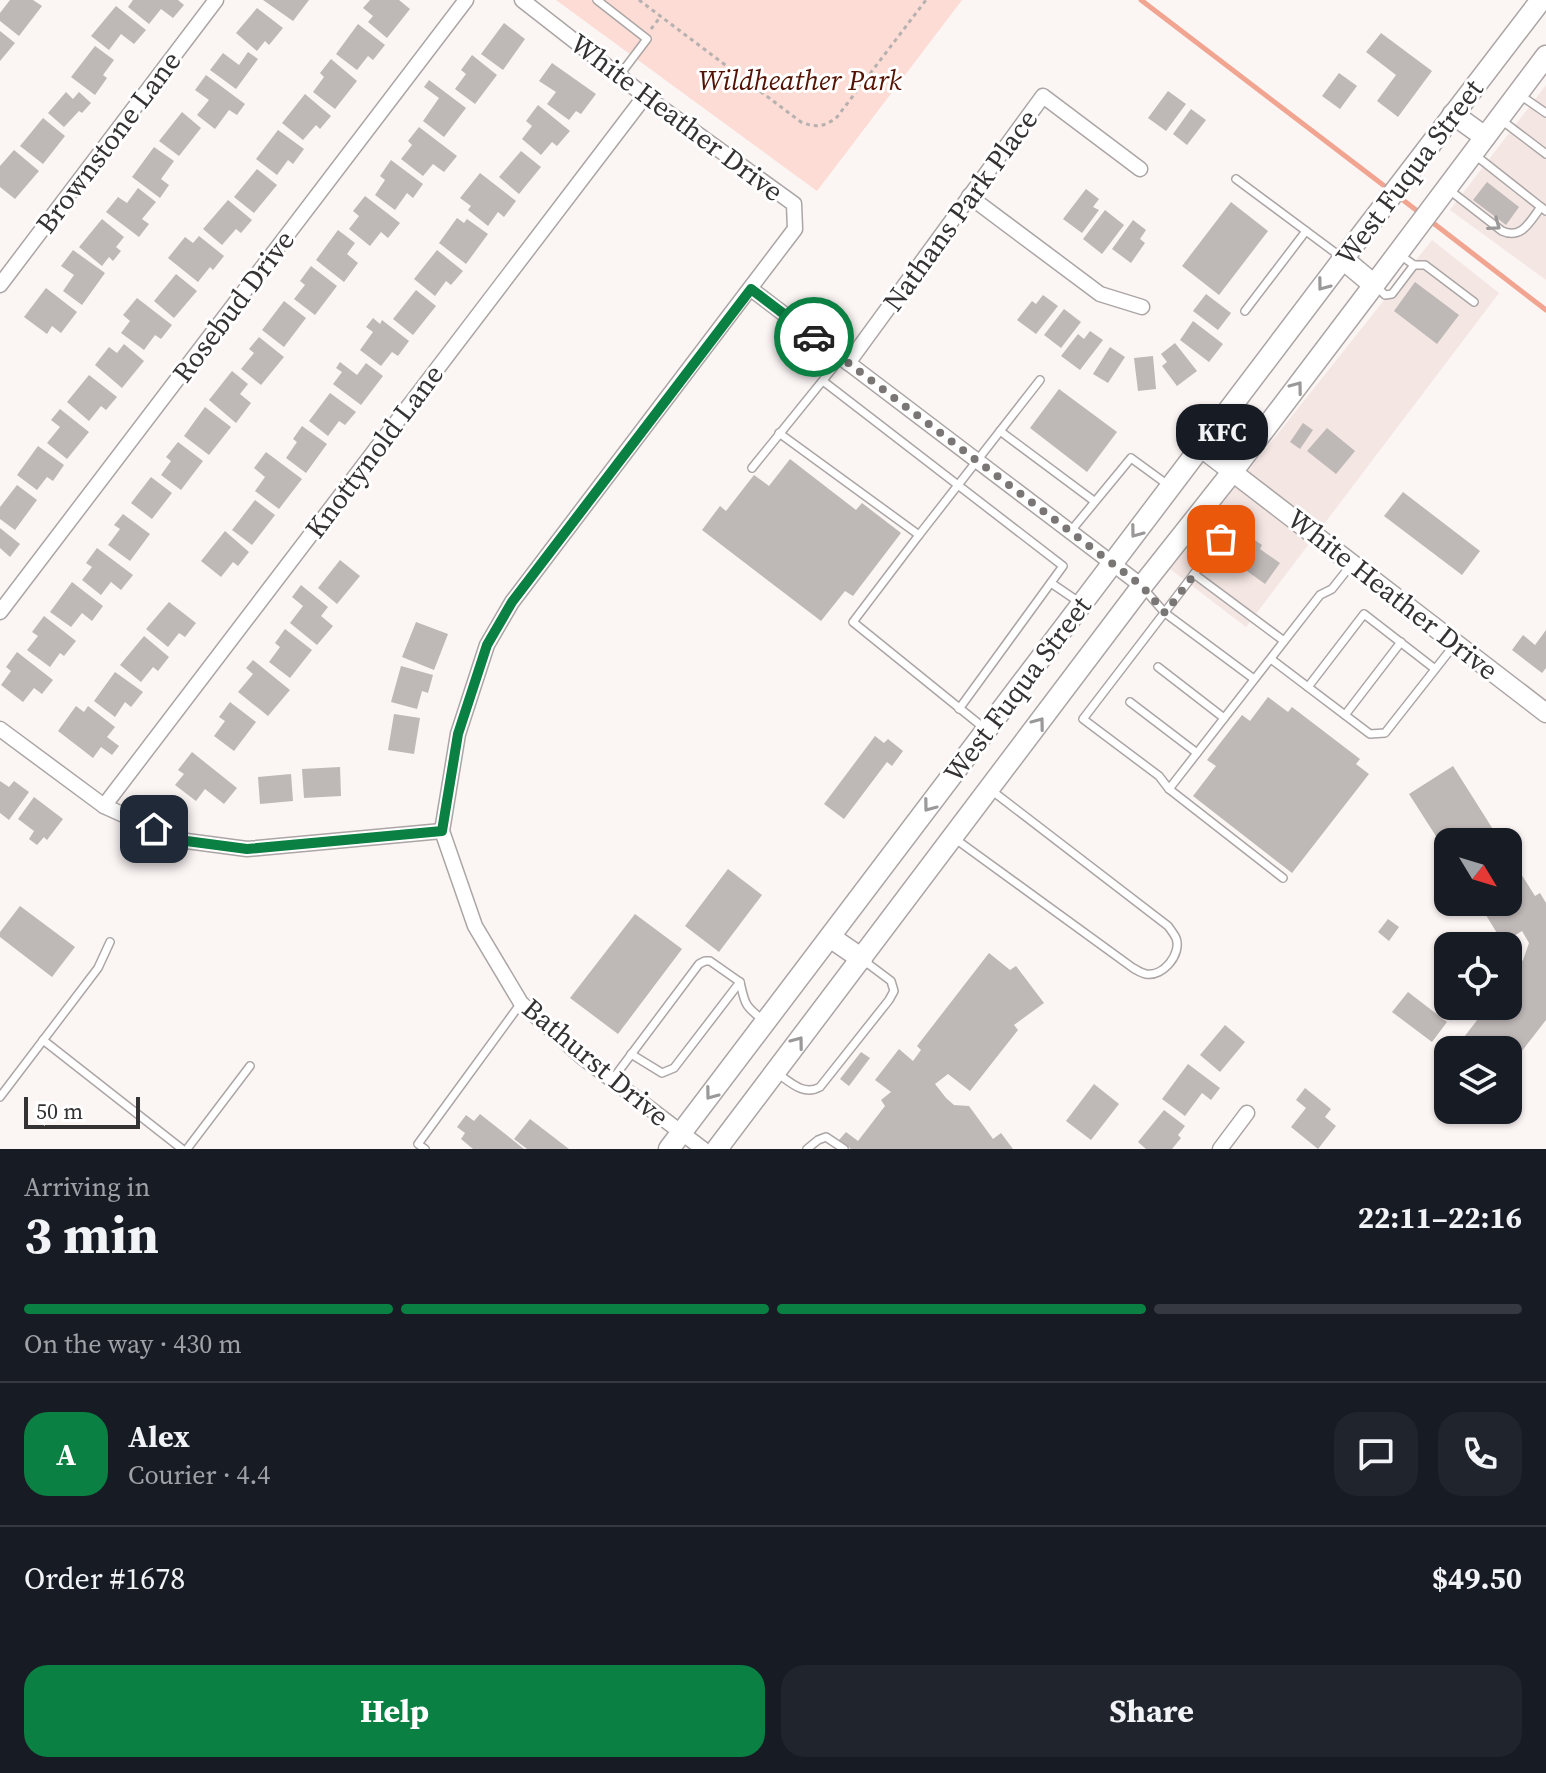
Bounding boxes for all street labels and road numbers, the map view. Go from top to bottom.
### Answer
street label: White Heather Drive [563,24,791,210]
street label: Brownstone Lane [27,43,189,241]
street label: West Fuqua Street [1326,71,1492,273]
street label: Nathans Park Place [874,101,1046,319]
street label: Rosebud Drive [163,222,303,390]
street label: Knottynold Lane [296,356,452,546]
street label: White Heather Drive [1280,500,1506,688]
street label: West Fuqua Street [934,588,1100,790]
street label: Bathurst Drive [515,989,677,1135]

